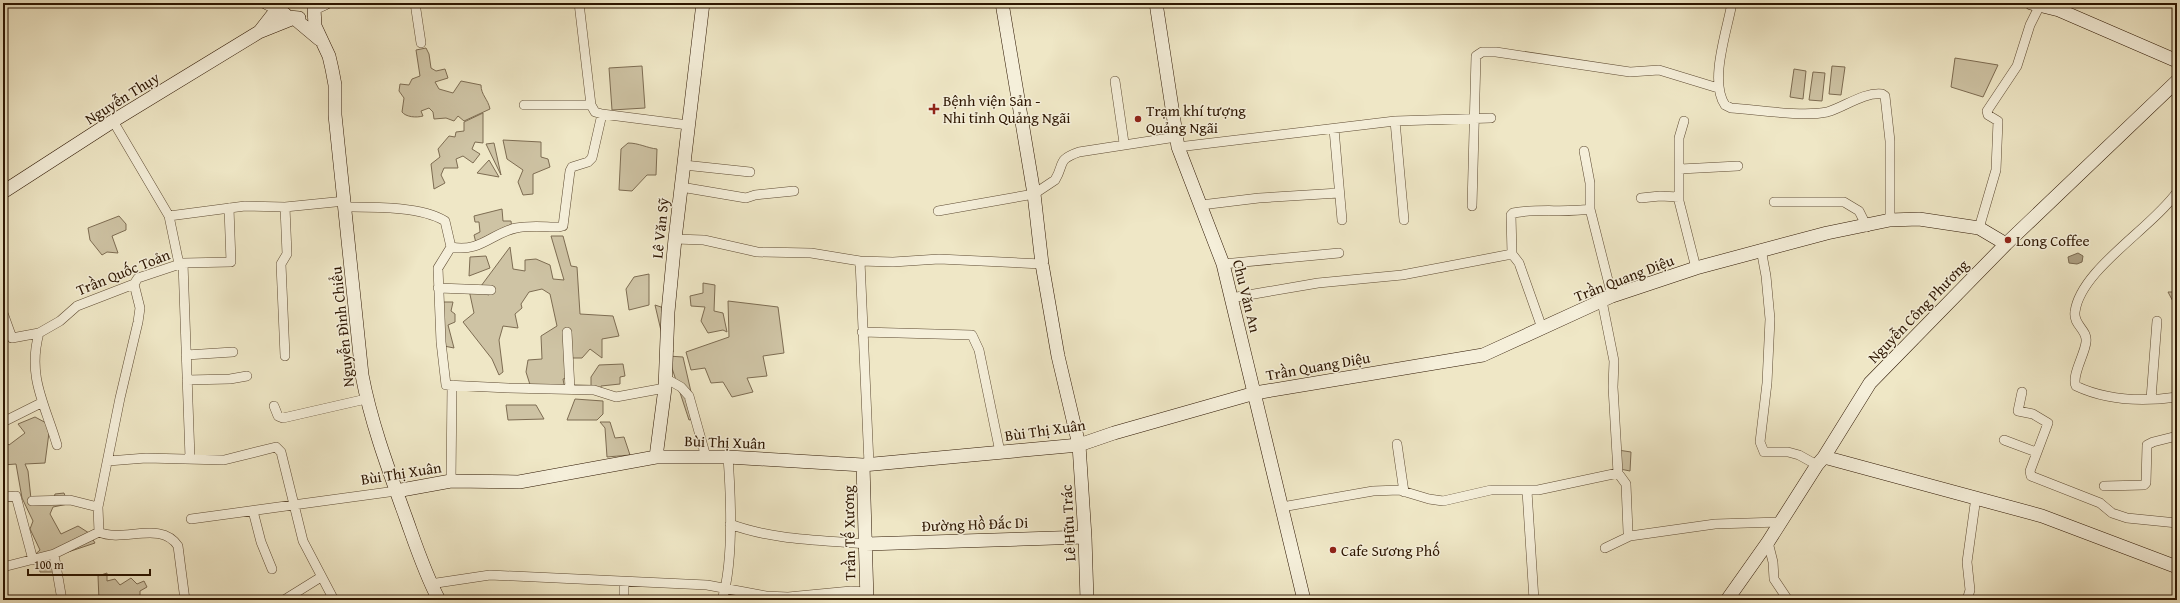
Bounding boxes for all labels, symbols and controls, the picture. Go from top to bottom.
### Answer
street label: Nguyễn Thụy [81,67,164,129]
place label: Bệnh viện Sản - Nhi tỉnh Quảng Ngãi [943,90,1070,128]
place label: Trạm khí tượng Quảng Ngãi [1146,100,1246,138]
marker: Bệnh viện Sản - Nhi tỉnh Quảng Ngãi [928,103,940,115]
marker: Trạm khí tượng Quảng Ngãi [1133,114,1143,124]
street label: Lê Văn Sỹ [646,196,674,259]
place label: Long Coffee [2016,230,2090,251]
marker: Long Coffee [2003,235,2013,245]
street label: Trần Quốc Toản [73,243,173,300]
street label: Trần Quang Diệu [1571,249,1678,307]
street label: Nguyễn Công Phương [1863,254,1973,368]
street label: Chu Văn An [1228,257,1266,335]
street label: Nguyễn Đình Chiểu [325,265,359,388]
street label: Trần Quang Diệu [1264,346,1373,385]
street label: Bùi Thị Xuân [1003,414,1087,446]
street label: Bùi Thị Xuân [684,430,767,454]
street label: Bùi Thị Xuân [359,456,443,490]
street label: Lê Hữu Trác [1055,484,1080,562]
street label: Trần Tế Xương [838,485,860,581]
street label: Đường Hồ Đắc Di [921,512,1029,536]
place label: Cafe Sương Phố [1341,540,1440,561]
marker: Cafe Sương Phố [1328,545,1338,555]
scale bar [28,551,150,577]
text: 100 m [34,556,64,573]

